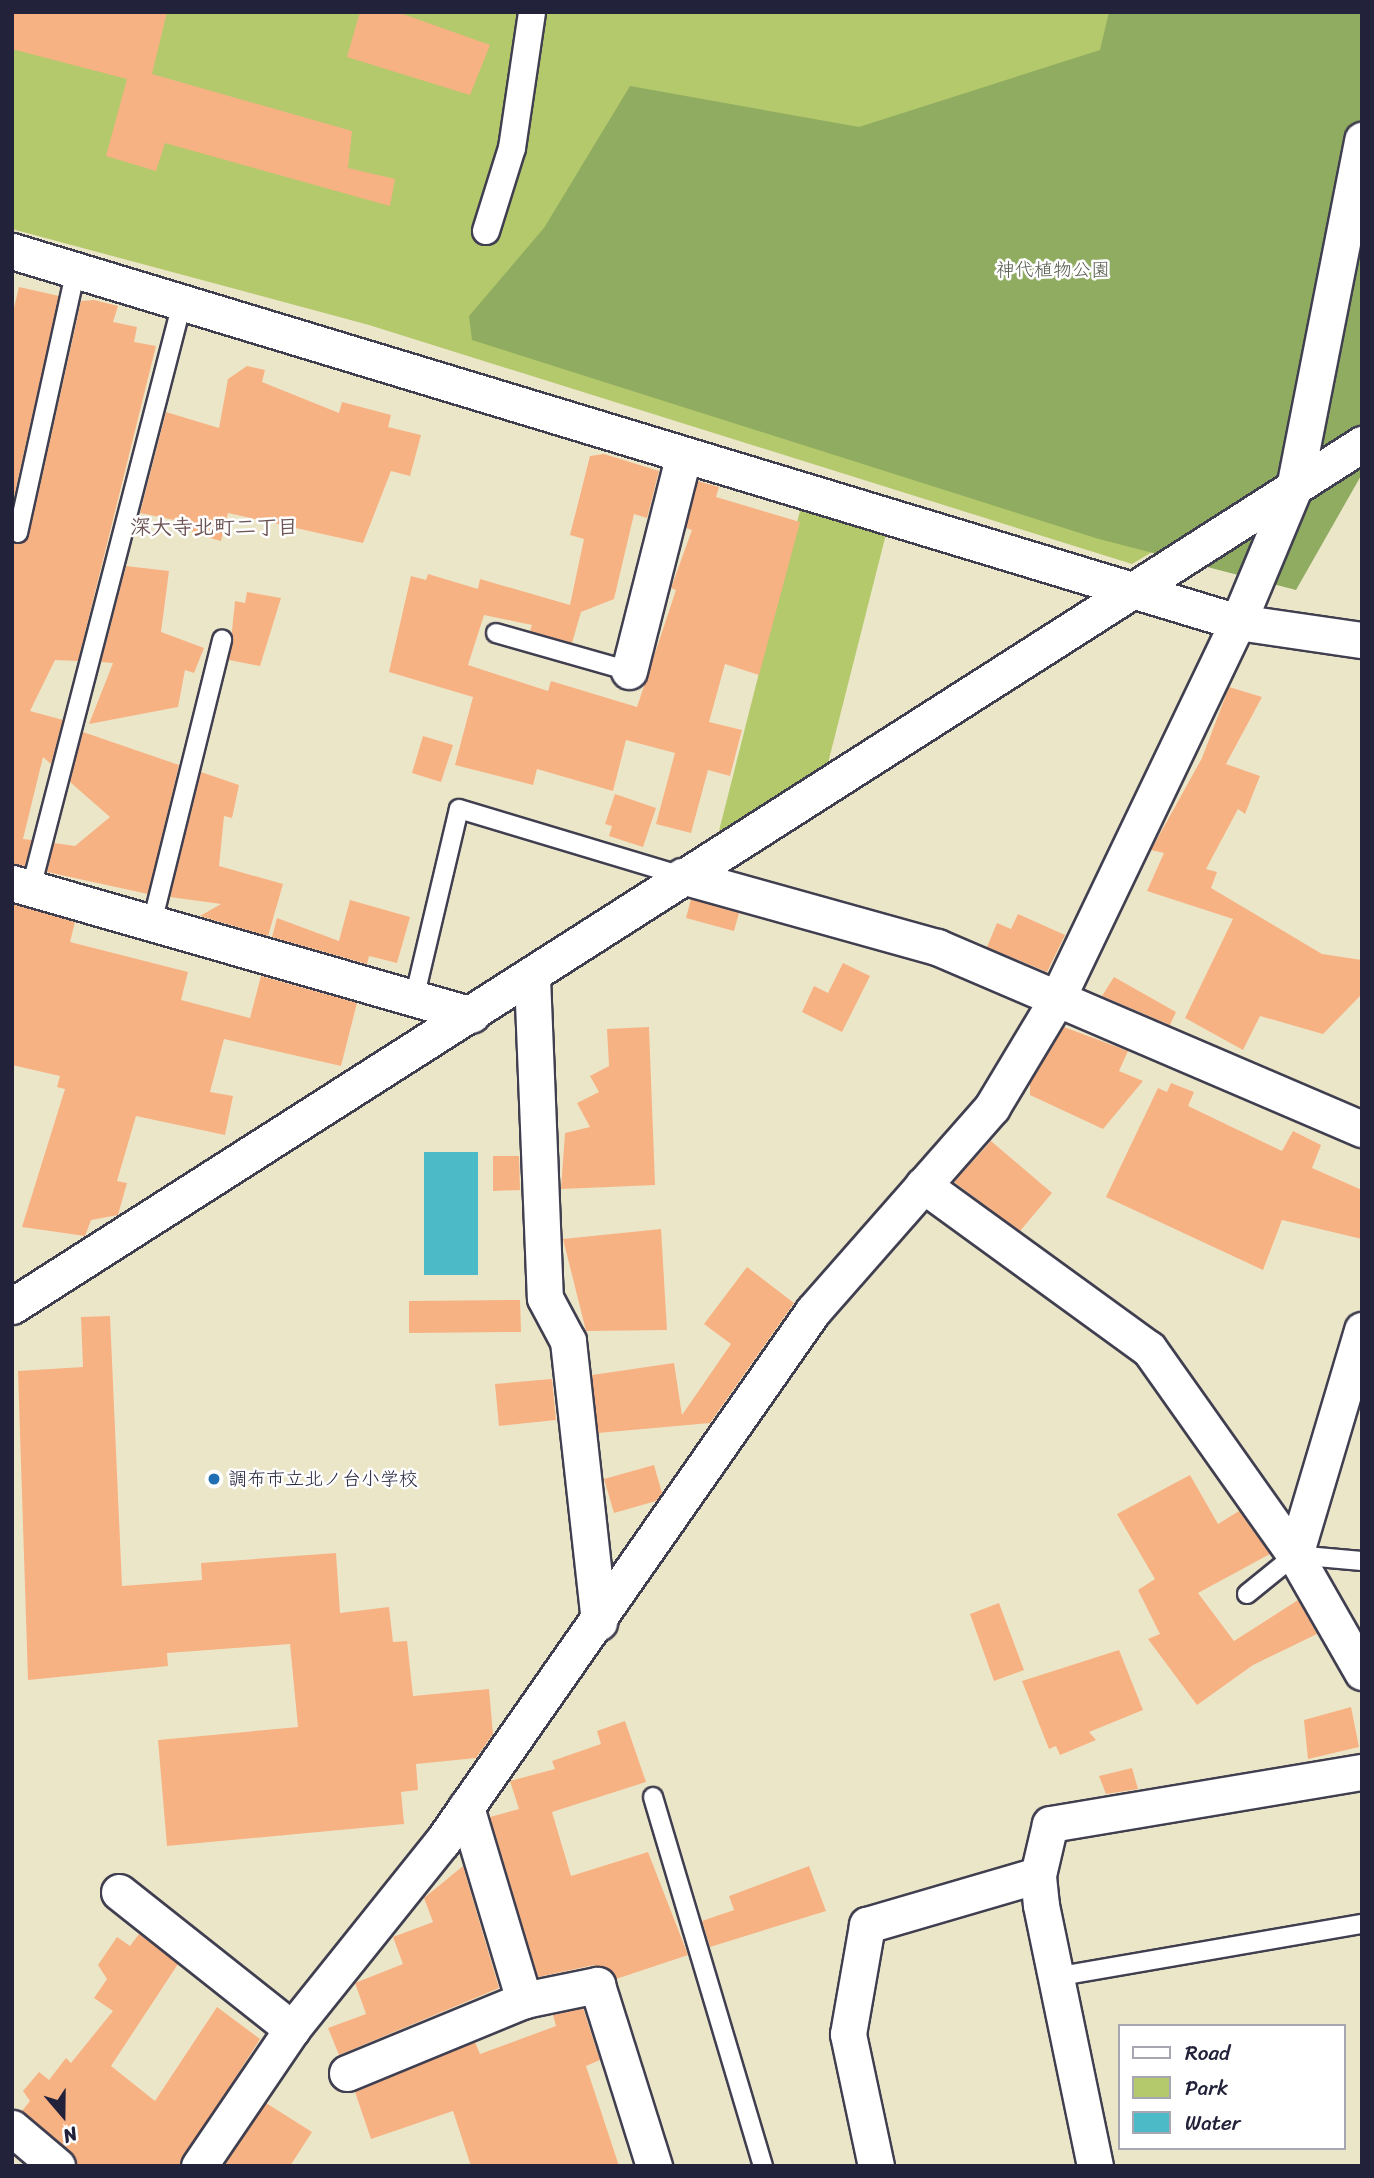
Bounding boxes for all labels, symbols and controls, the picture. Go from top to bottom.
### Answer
park label: 神代植物公園 [996,259,1110,281]
district label: 深大寺北町二丁目 [130,514,298,540]
place label: 調布市立北ノ台小学校 [228,1468,418,1490]
marker: 調布市立北ノ台小学校 [206,1471,222,1487]
legend [1118,2024,1346,2150]
text: Road [1185,2034,1230,2072]
text: Park [1185,2069,1228,2107]
north arrow [28,2080,98,2150]
text: Water [1185,2104,1240,2142]
text: N [59,2117,82,2153]

